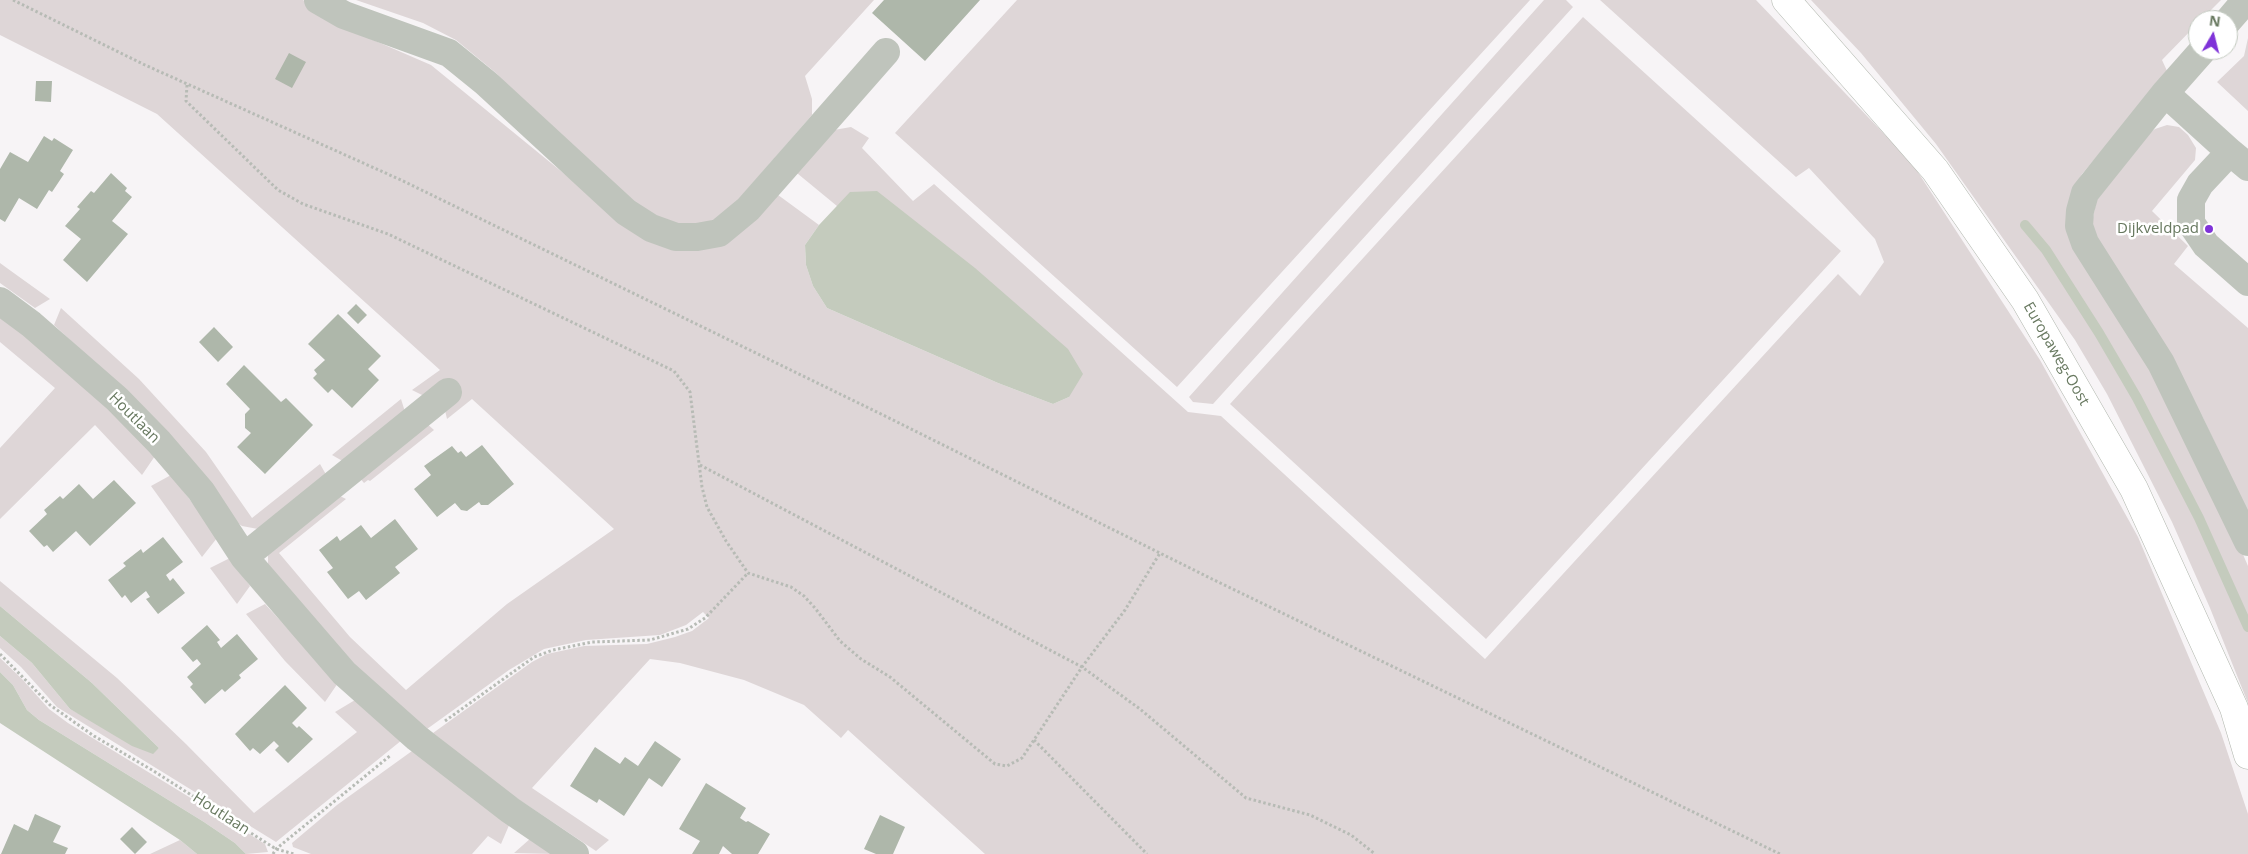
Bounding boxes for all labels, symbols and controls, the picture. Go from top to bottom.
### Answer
north arrow [2188,10,2238,60]
text: N [2208,10,2222,31]
place label: Dijkveldpad [2117,220,2199,238]
marker: Dijkveldpad [2203,223,2215,235]
street label: Europaweg-Oost [2019,299,2093,409]
street label: Houtlaan [105,389,163,447]
street label: Houtlaan [189,789,253,839]

